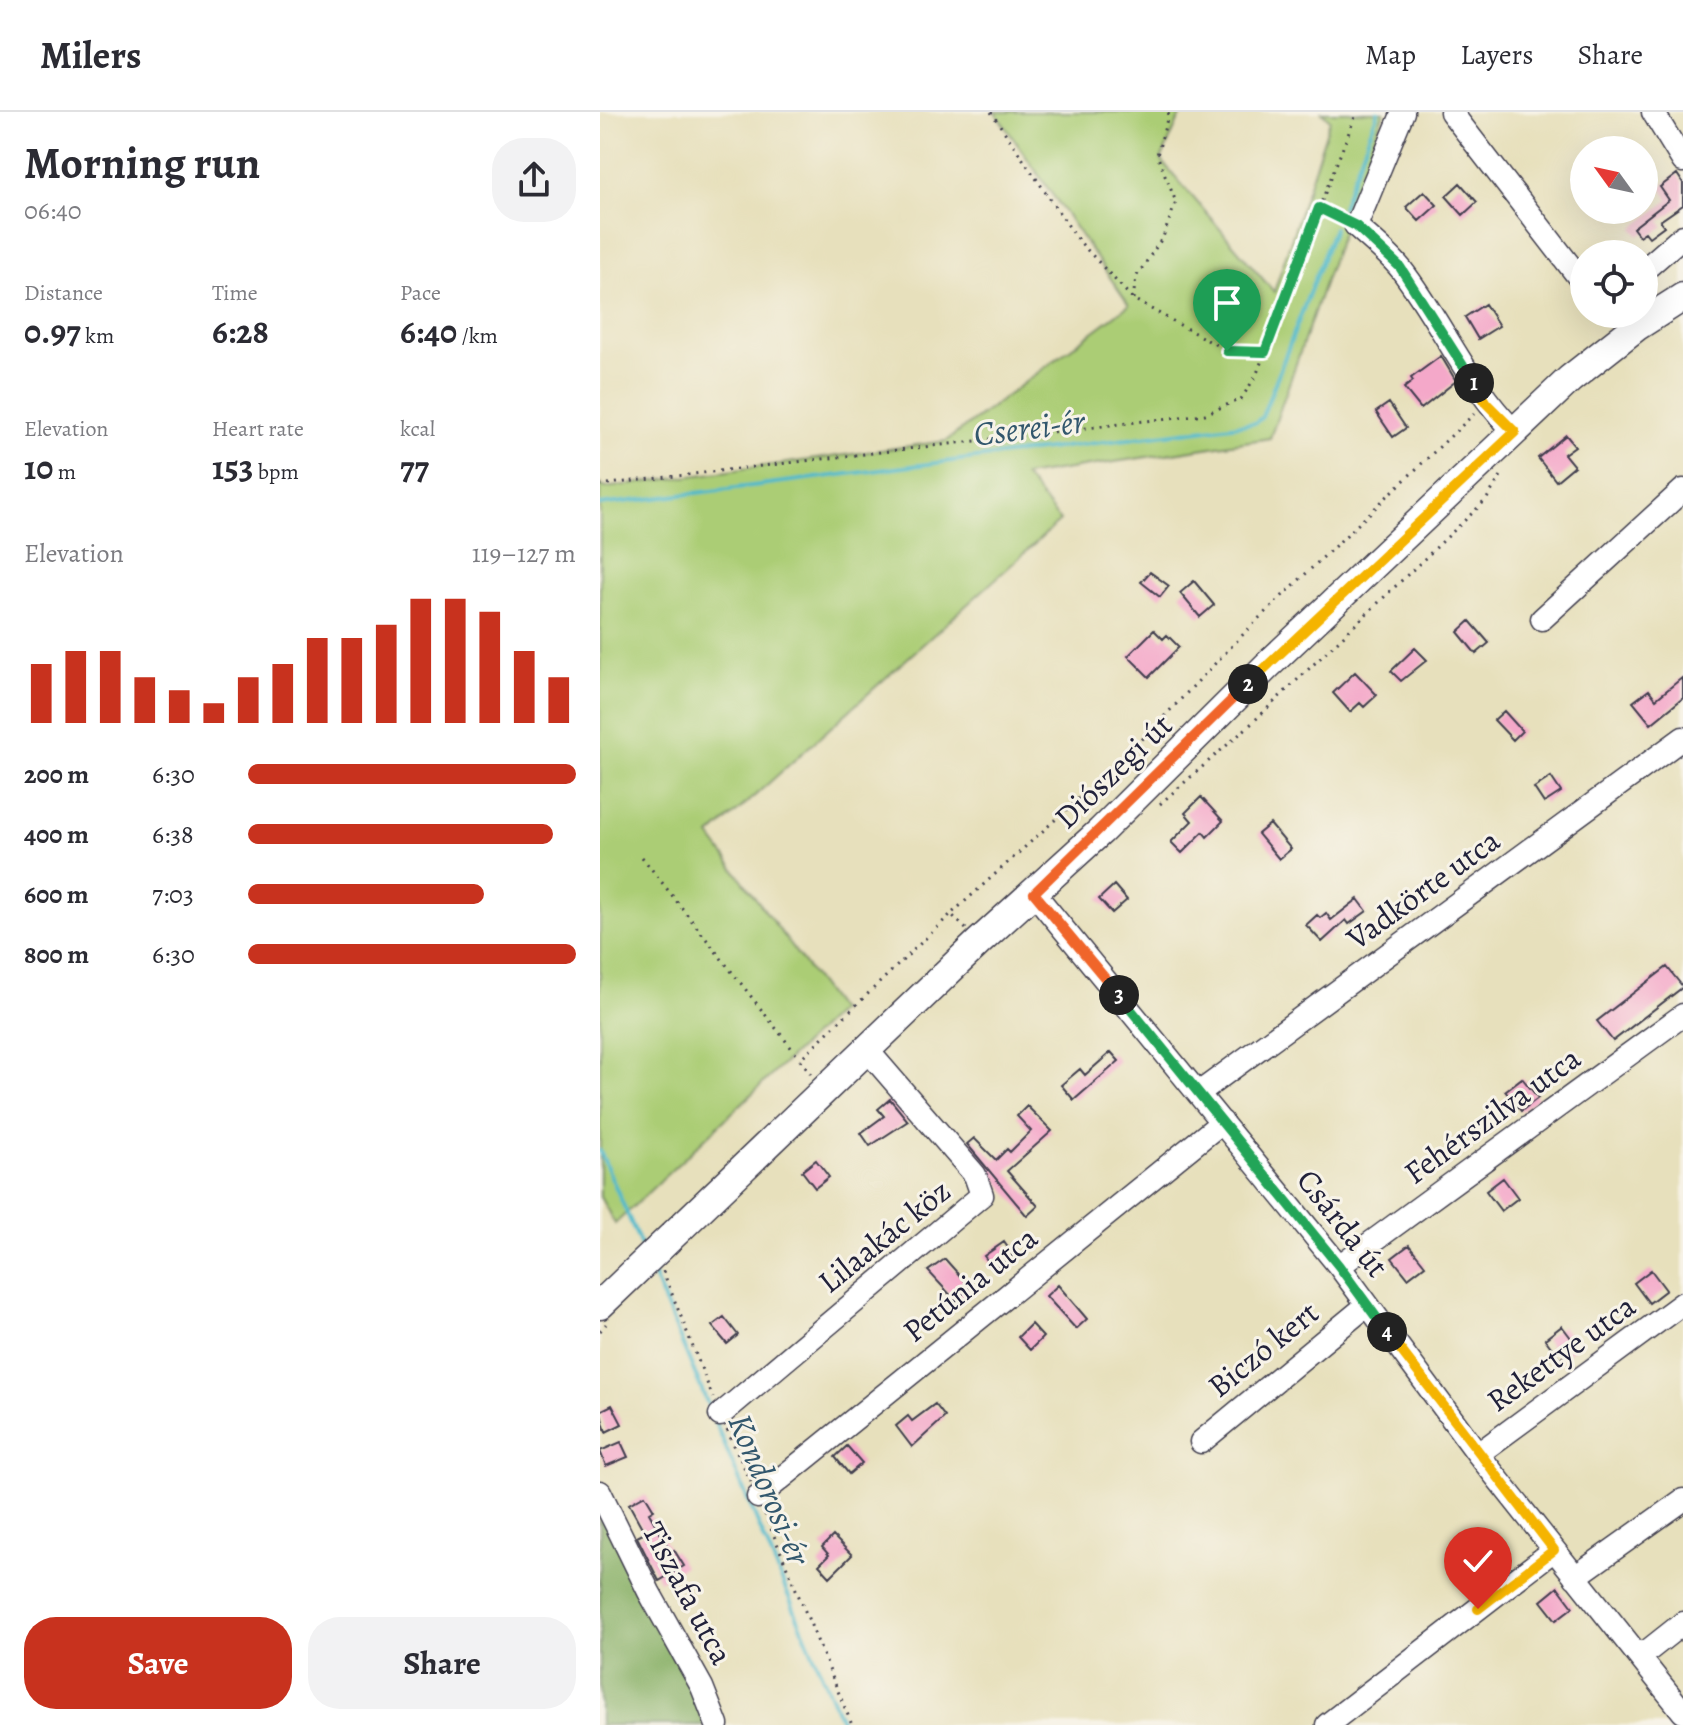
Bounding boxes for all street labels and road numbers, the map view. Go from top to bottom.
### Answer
street label: Diószegi út [1044,704,1182,838]
street label: Vadkörte utca [1337,818,1509,960]
street label: Fehérszilva utca [1395,1036,1589,1194]
street label: Csárda út [1287,1160,1399,1286]
street label: Lilaakác köz [808,1169,960,1303]
street label: Petúnia utca [893,1216,1047,1352]
street label: Rekettye utca [1478,1284,1644,1422]
street label: Biczó kert [1198,1291,1328,1407]
street label: Tiszafa utca [632,1514,744,1672]

